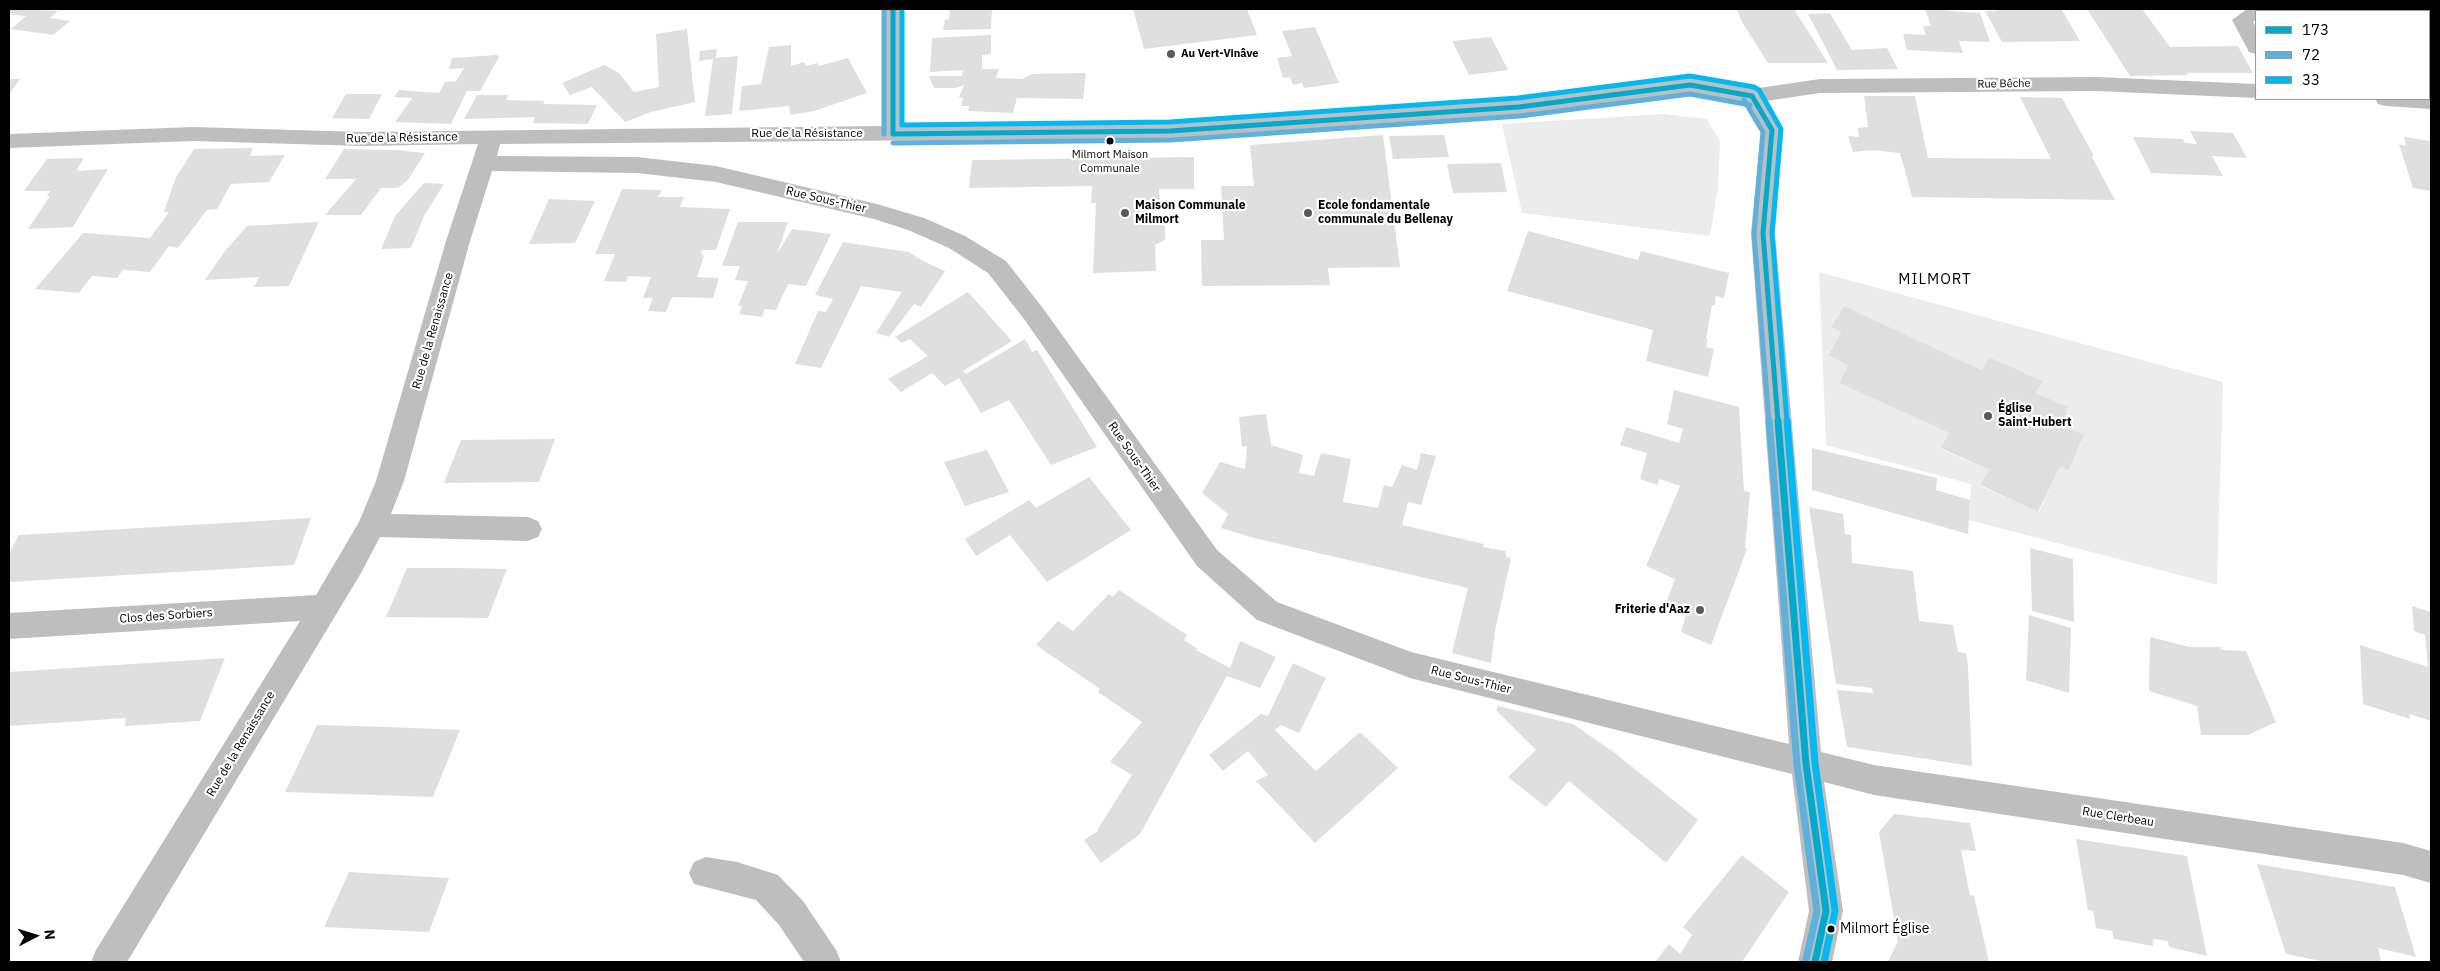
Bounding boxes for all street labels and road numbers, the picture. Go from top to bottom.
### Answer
street label: Rue Bêche [1977,77,2031,91]
street label: Rue de la Résistance [751,127,863,141]
street label: Rue de la Résistance [346,130,458,146]
street label: Rue Sous-Thier [784,184,868,216]
street label: Rue de la Renaissance [409,271,457,391]
street label: Rue Sous-Thier [1105,419,1163,495]
street label: Clos des Sorbiers [119,606,213,626]
street label: Rue Sous-Thier [1429,663,1513,697]
street label: Rue de la Renaissance [204,689,278,799]
street label: Rue Clerbeau [2081,804,2155,830]

